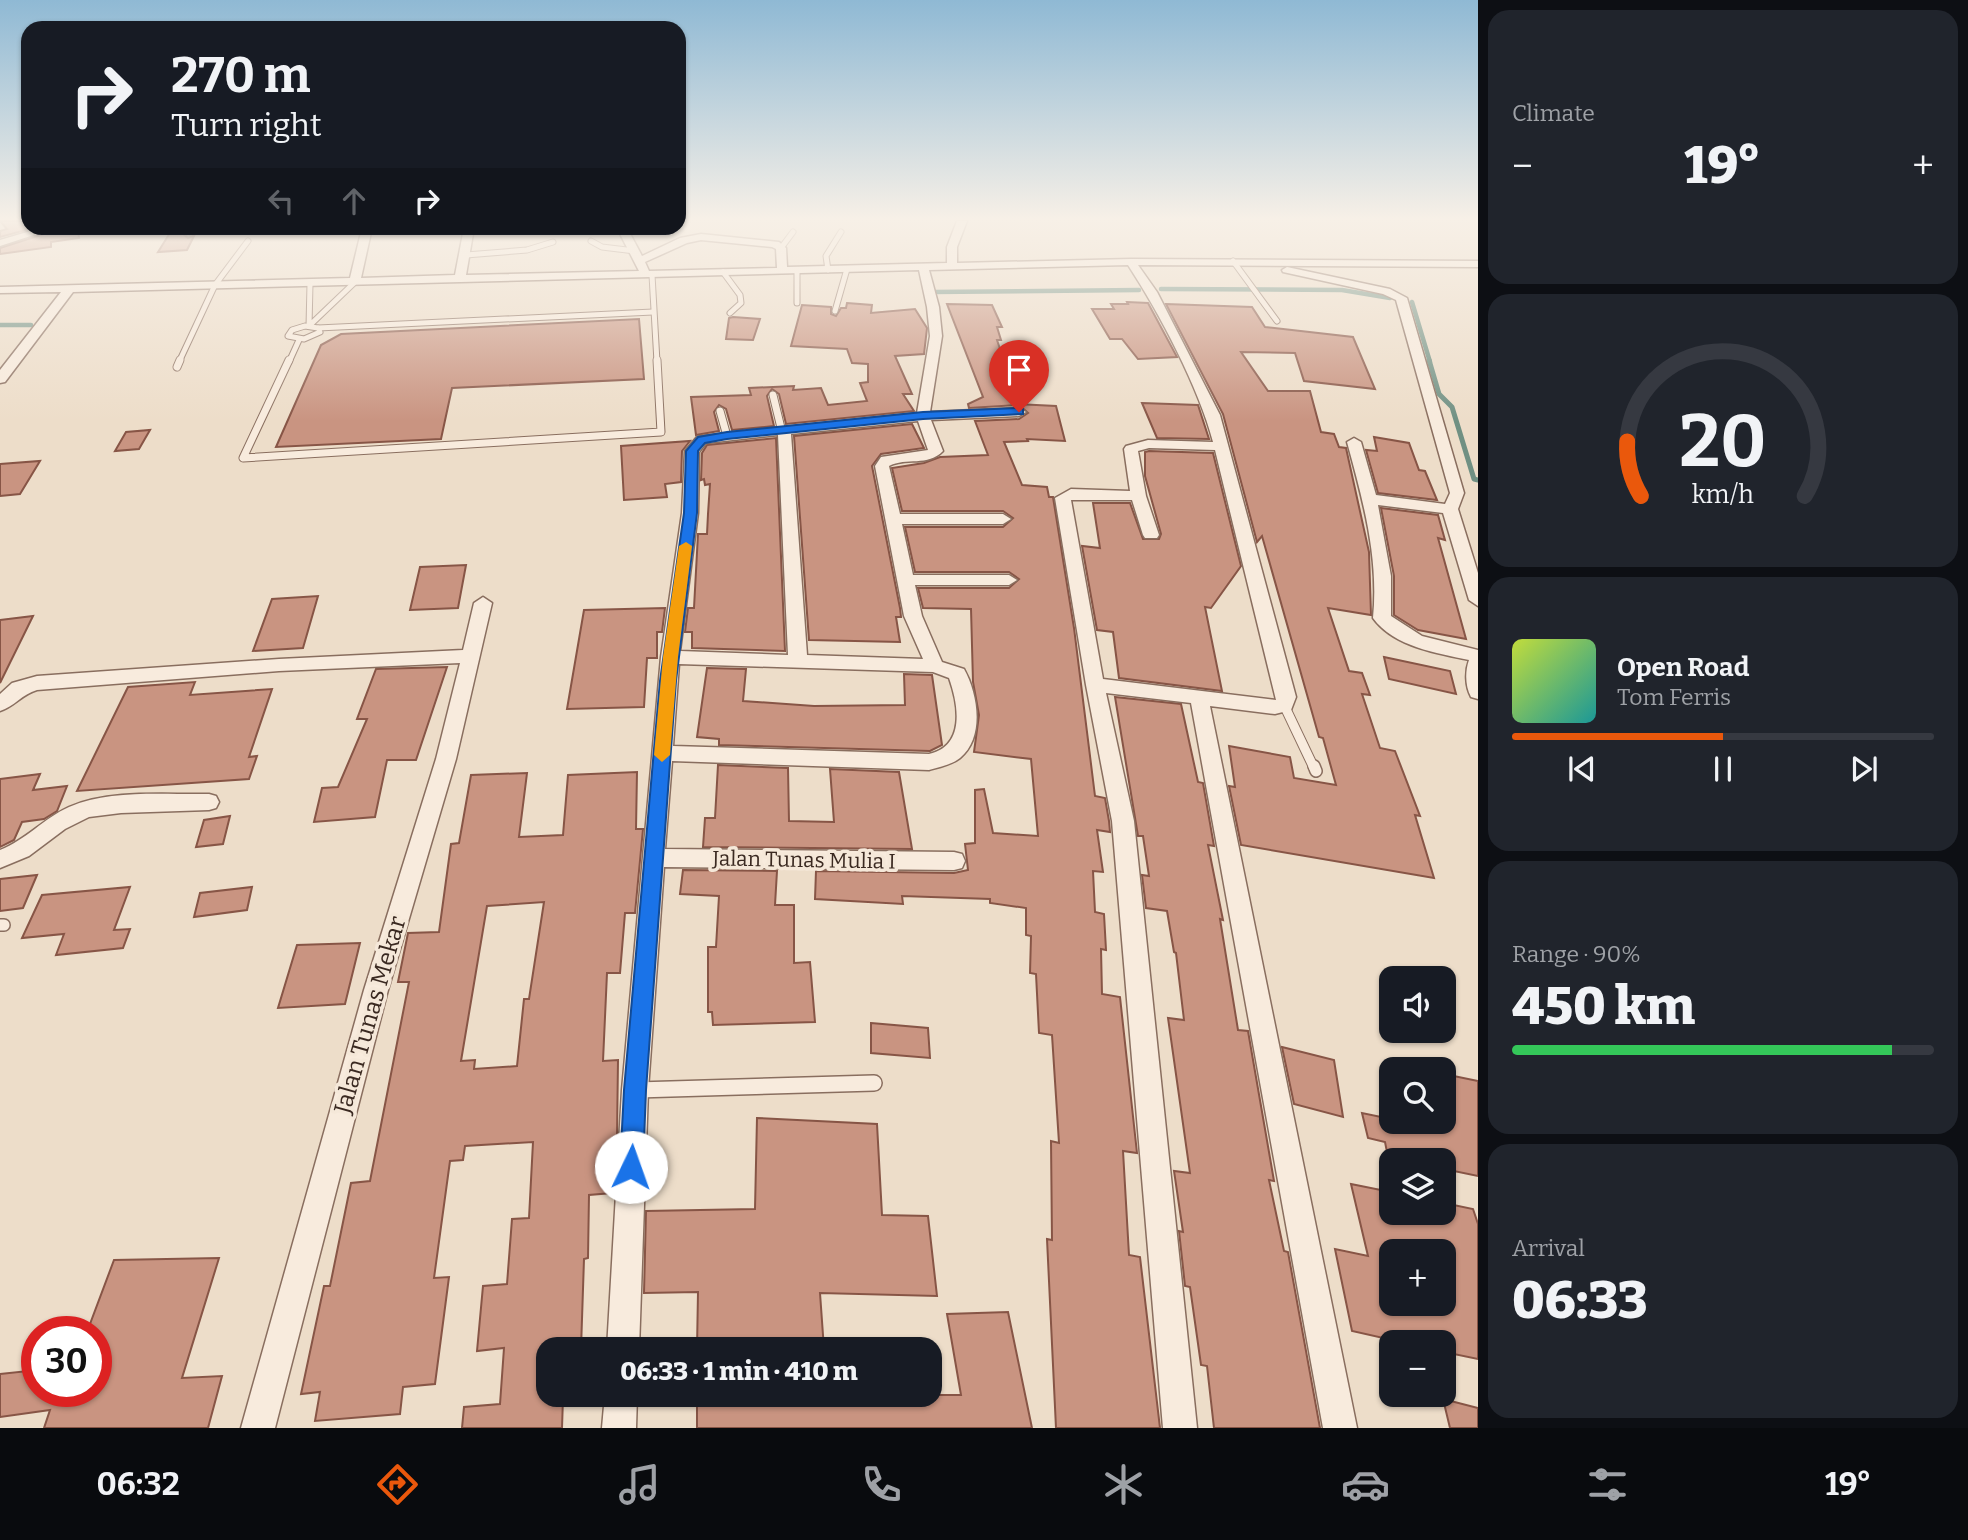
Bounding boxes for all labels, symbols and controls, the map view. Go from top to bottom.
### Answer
text: 270 m [171,46,311,105]
icon: right [56,49,147,140]
text: Climate [1512,99,1595,127]
text: Turn right [171,106,322,144]
text: 19° [1684,134,1761,197]
text: − [1512,143,1533,189]
text: + [1912,143,1934,189]
icon: left [262,182,300,220]
icon: ahead [335,182,373,220]
icon: right [408,182,446,220]
pin [989,340,1049,412]
icon: arrive [1000,351,1038,389]
text: 20 [1679,399,1767,486]
text: km/h [1692,480,1754,510]
text: Open Road [1617,652,1749,683]
text: Tom Ferris [1617,683,1731,711]
icon: previous [1563,750,1601,788]
icon: pause [1704,750,1742,788]
icon: next [1845,750,1883,788]
street label: Jalan Tunas Mulia I [711,845,896,875]
street label: Jalan Tunas Mekar [328,913,412,1118]
text: Range · 90% [1512,940,1641,968]
map controls [1379,966,1456,1407]
button: sound [1379,966,1456,1043]
text: 450 km [1512,975,1695,1038]
button: search [1379,1057,1456,1134]
position arrow [594,1130,668,1204]
button: layers [1379,1148,1456,1225]
text: Arrival [1512,1234,1585,1262]
button: + [1379,1239,1456,1316]
text: 06:33 [1512,1269,1648,1332]
speed limit sign: 30 [21,1316,112,1407]
button: − [1379,1330,1456,1407]
text: 06:33 · 1 min · 410 m [620,1356,858,1387]
icon: directions [373,1460,422,1509]
icon: music [615,1460,664,1509]
icon: phone [857,1460,906,1509]
icon: climate [1099,1460,1148,1509]
icon: car [1341,1460,1390,1509]
icon: filters [1583,1460,1632,1509]
text: 06:32 [97,1465,180,1503]
text: 19° [1825,1465,1871,1503]

